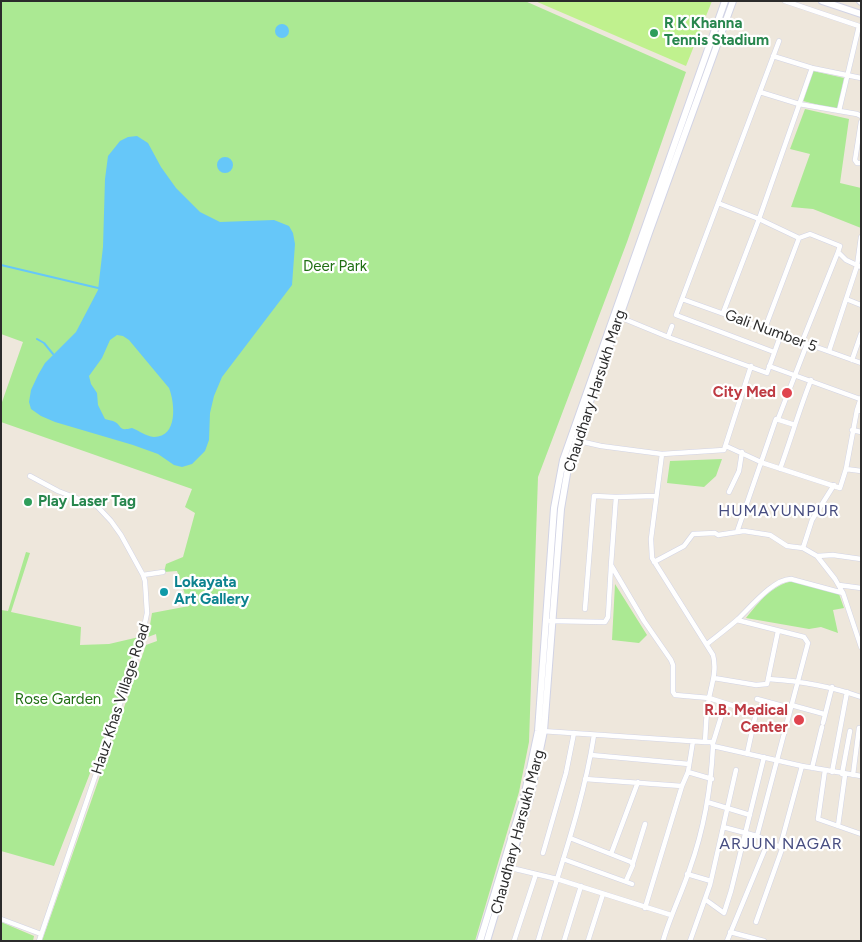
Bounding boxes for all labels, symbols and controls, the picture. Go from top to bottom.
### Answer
place label: R K Khanna Tennis Stadium [664,15,769,50]
marker: R K Khanna Tennis Stadium [648,27,660,39]
park label: Deer Park [303,258,367,276]
street label: Gali Number 5 [723,306,819,356]
street label: Chaudhary Harsukh Marg [560,308,630,474]
place label: City Med [713,384,776,402]
marker: City Med [780,386,794,400]
place label: Play Laser Tag [38,493,136,511]
marker: Play Laser Tag [22,496,34,508]
district label: HUMAYUNPUR [717,501,841,521]
place label: Lokayata Art Gallery [174,574,249,609]
marker: Lokayata Art Gallery [158,586,170,598]
street label: Hauz Khas Village Road [88,621,154,777]
park label: Rose Garden [15,691,101,709]
place label: R.B. Medical Center [704,702,788,737]
marker: R.B. Medical Center [792,713,806,727]
street label: Chaudhary Harsukh Marg [487,748,549,916]
district label: ARJUN NAGAR [718,834,844,854]

